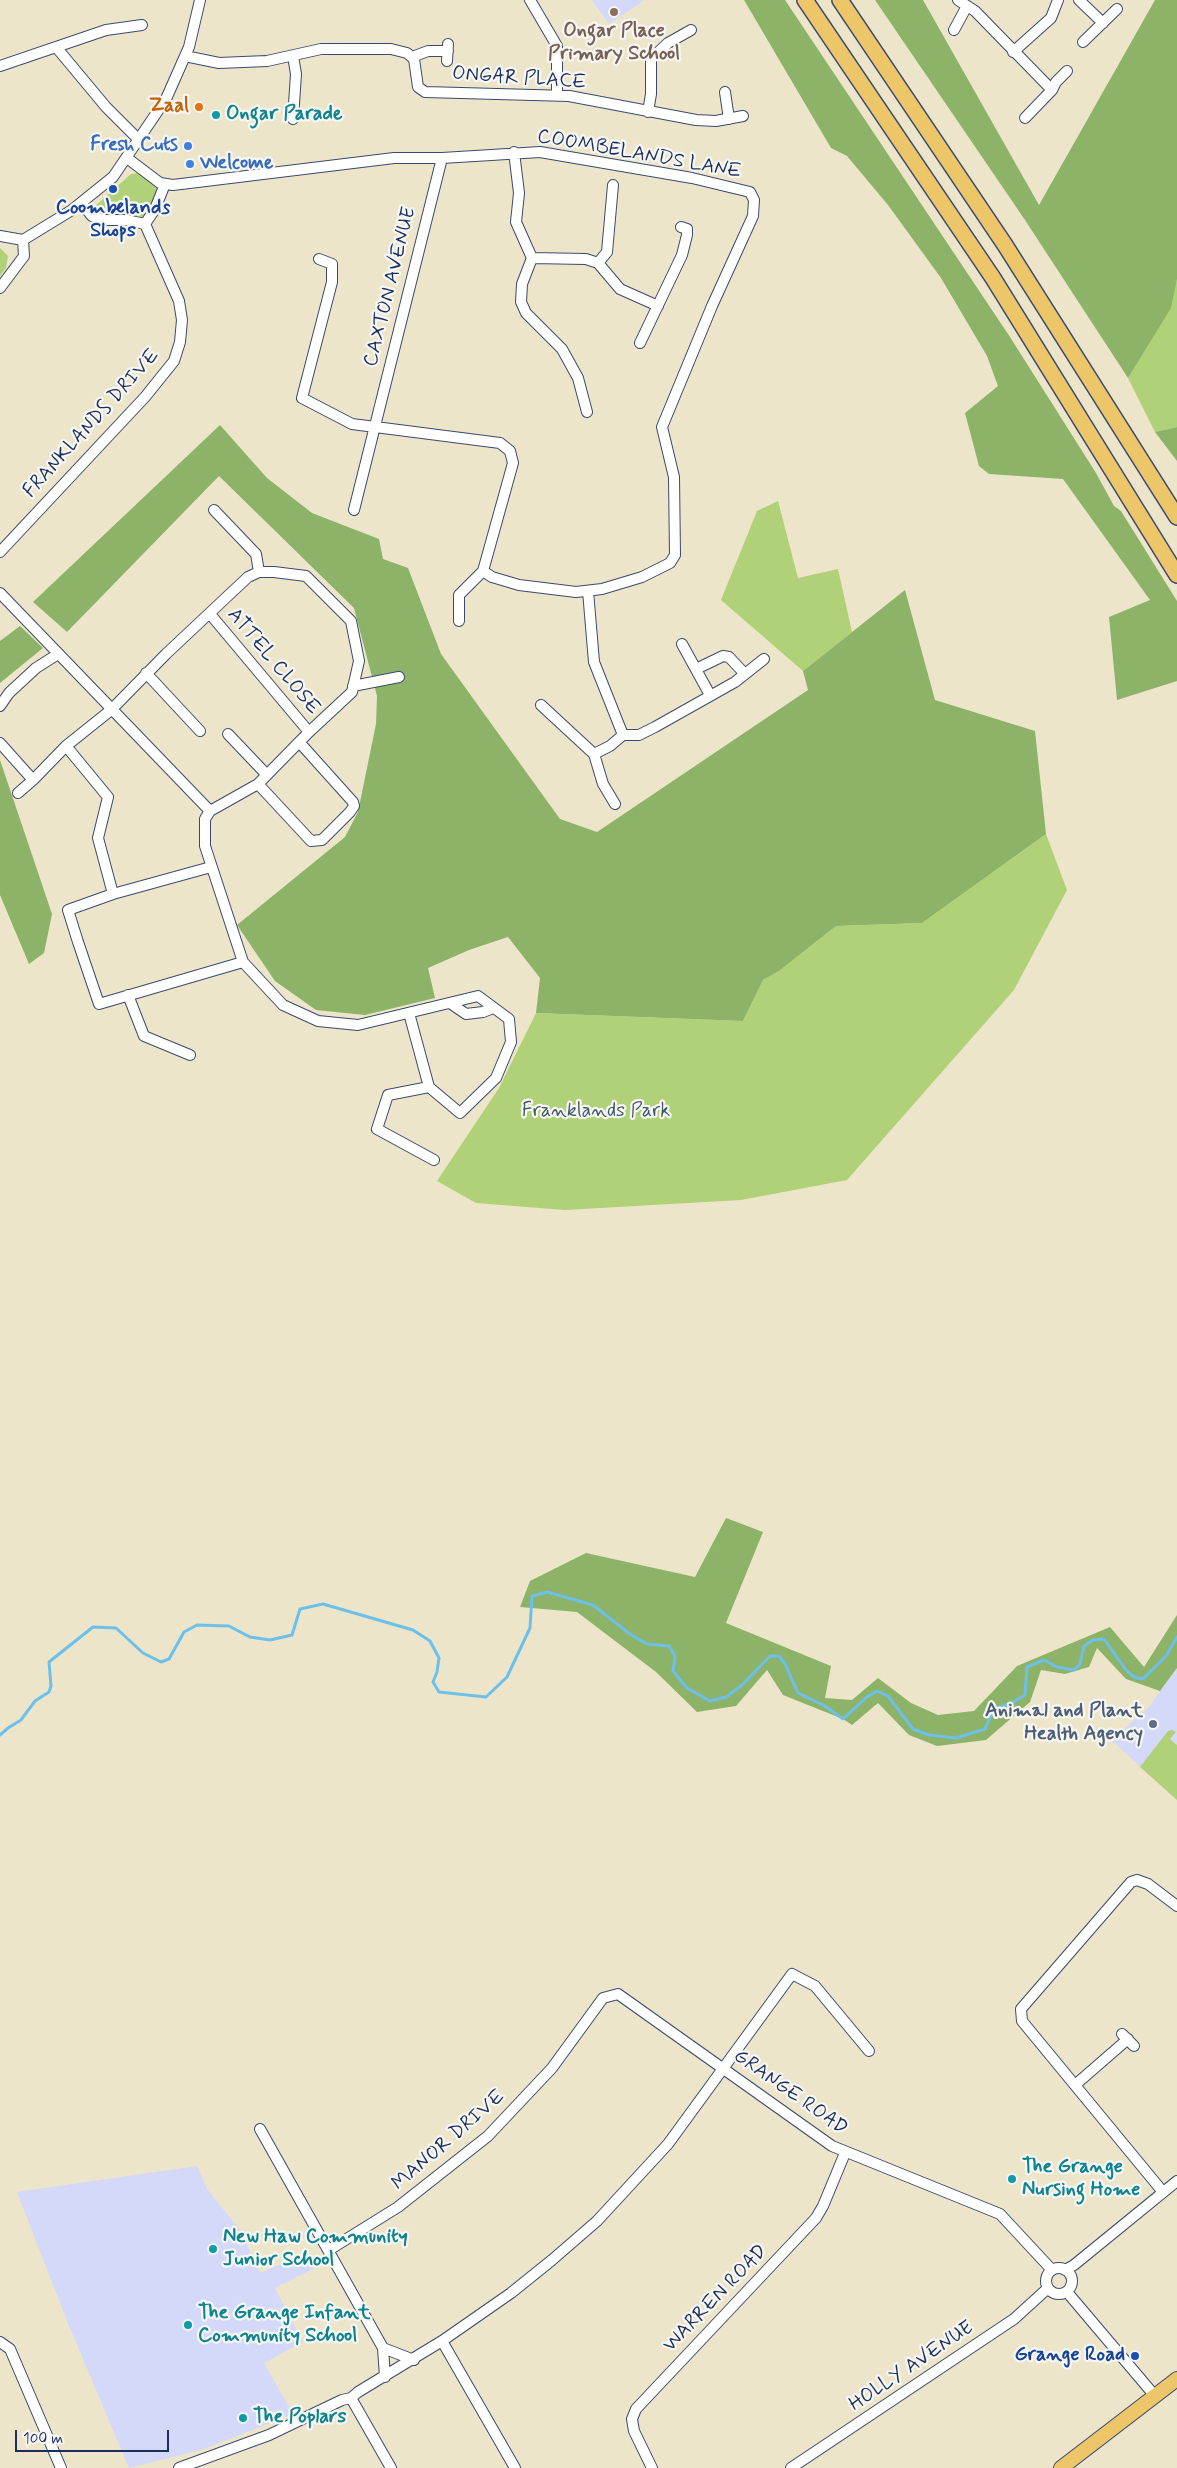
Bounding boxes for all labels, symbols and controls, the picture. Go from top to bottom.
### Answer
marker: Ongar Place Primary School [608,6,620,18]
place label: Ongar Place Primary School [548,20,680,67]
street label: ONGAR PLACE [451,62,587,96]
place label: Zaal [149,95,189,119]
marker: Zaal [193,101,205,113]
place label: Ongar Parade [226,103,342,127]
marker: Ongar Parade [210,109,222,121]
street label: COOMBELANDS LANE [535,125,743,185]
place label: Fresh Cuts [90,134,178,158]
marker: Fresh Cuts [182,140,194,152]
place label: Welcome [200,152,273,176]
marker: Welcome [184,158,196,170]
marker: Coombelands Shops [107,183,119,195]
place label: Coombelands Shops [56,197,170,244]
street label: CAXTON AVENUE [360,205,422,369]
street label: FRANKLANDS DRIVE [19,345,165,503]
street label: ATTEL CLOSE [221,604,325,720]
park label: Franklands Park [522,1100,670,1124]
place label: Animal and Plant Health Agency [985,1700,1143,1747]
marker: Animal and Plant Health Agency [1147,1718,1159,1730]
street label: GRANGE ROAD [728,2045,852,2141]
street label: MANOR DRIVE [388,2086,510,2196]
place label: The Grange Nursing Home [1022,2156,1140,2203]
marker: The Grange Nursing Home [1006,2173,1018,2185]
place label: New Haw Community Junior School [223,2226,408,2273]
street label: WARREN ROAD [659,2240,773,2358]
marker: New Haw Community Junior School [207,2243,219,2255]
place label: The Grange Infant Community School [198,2302,370,2349]
street label: HOLLY AVENUE [845,2316,979,2418]
marker: The Grange Infant Community School [182,2319,194,2331]
place label: Grange Road [1014,2344,1125,2368]
marker: Grange Road [1129,2350,1141,2362]
place label: The Poplars [253,2406,346,2430]
marker: The Poplars [237,2412,249,2424]
scale bar [18,2420,171,2452]
text: 100 m [23,2429,63,2449]

